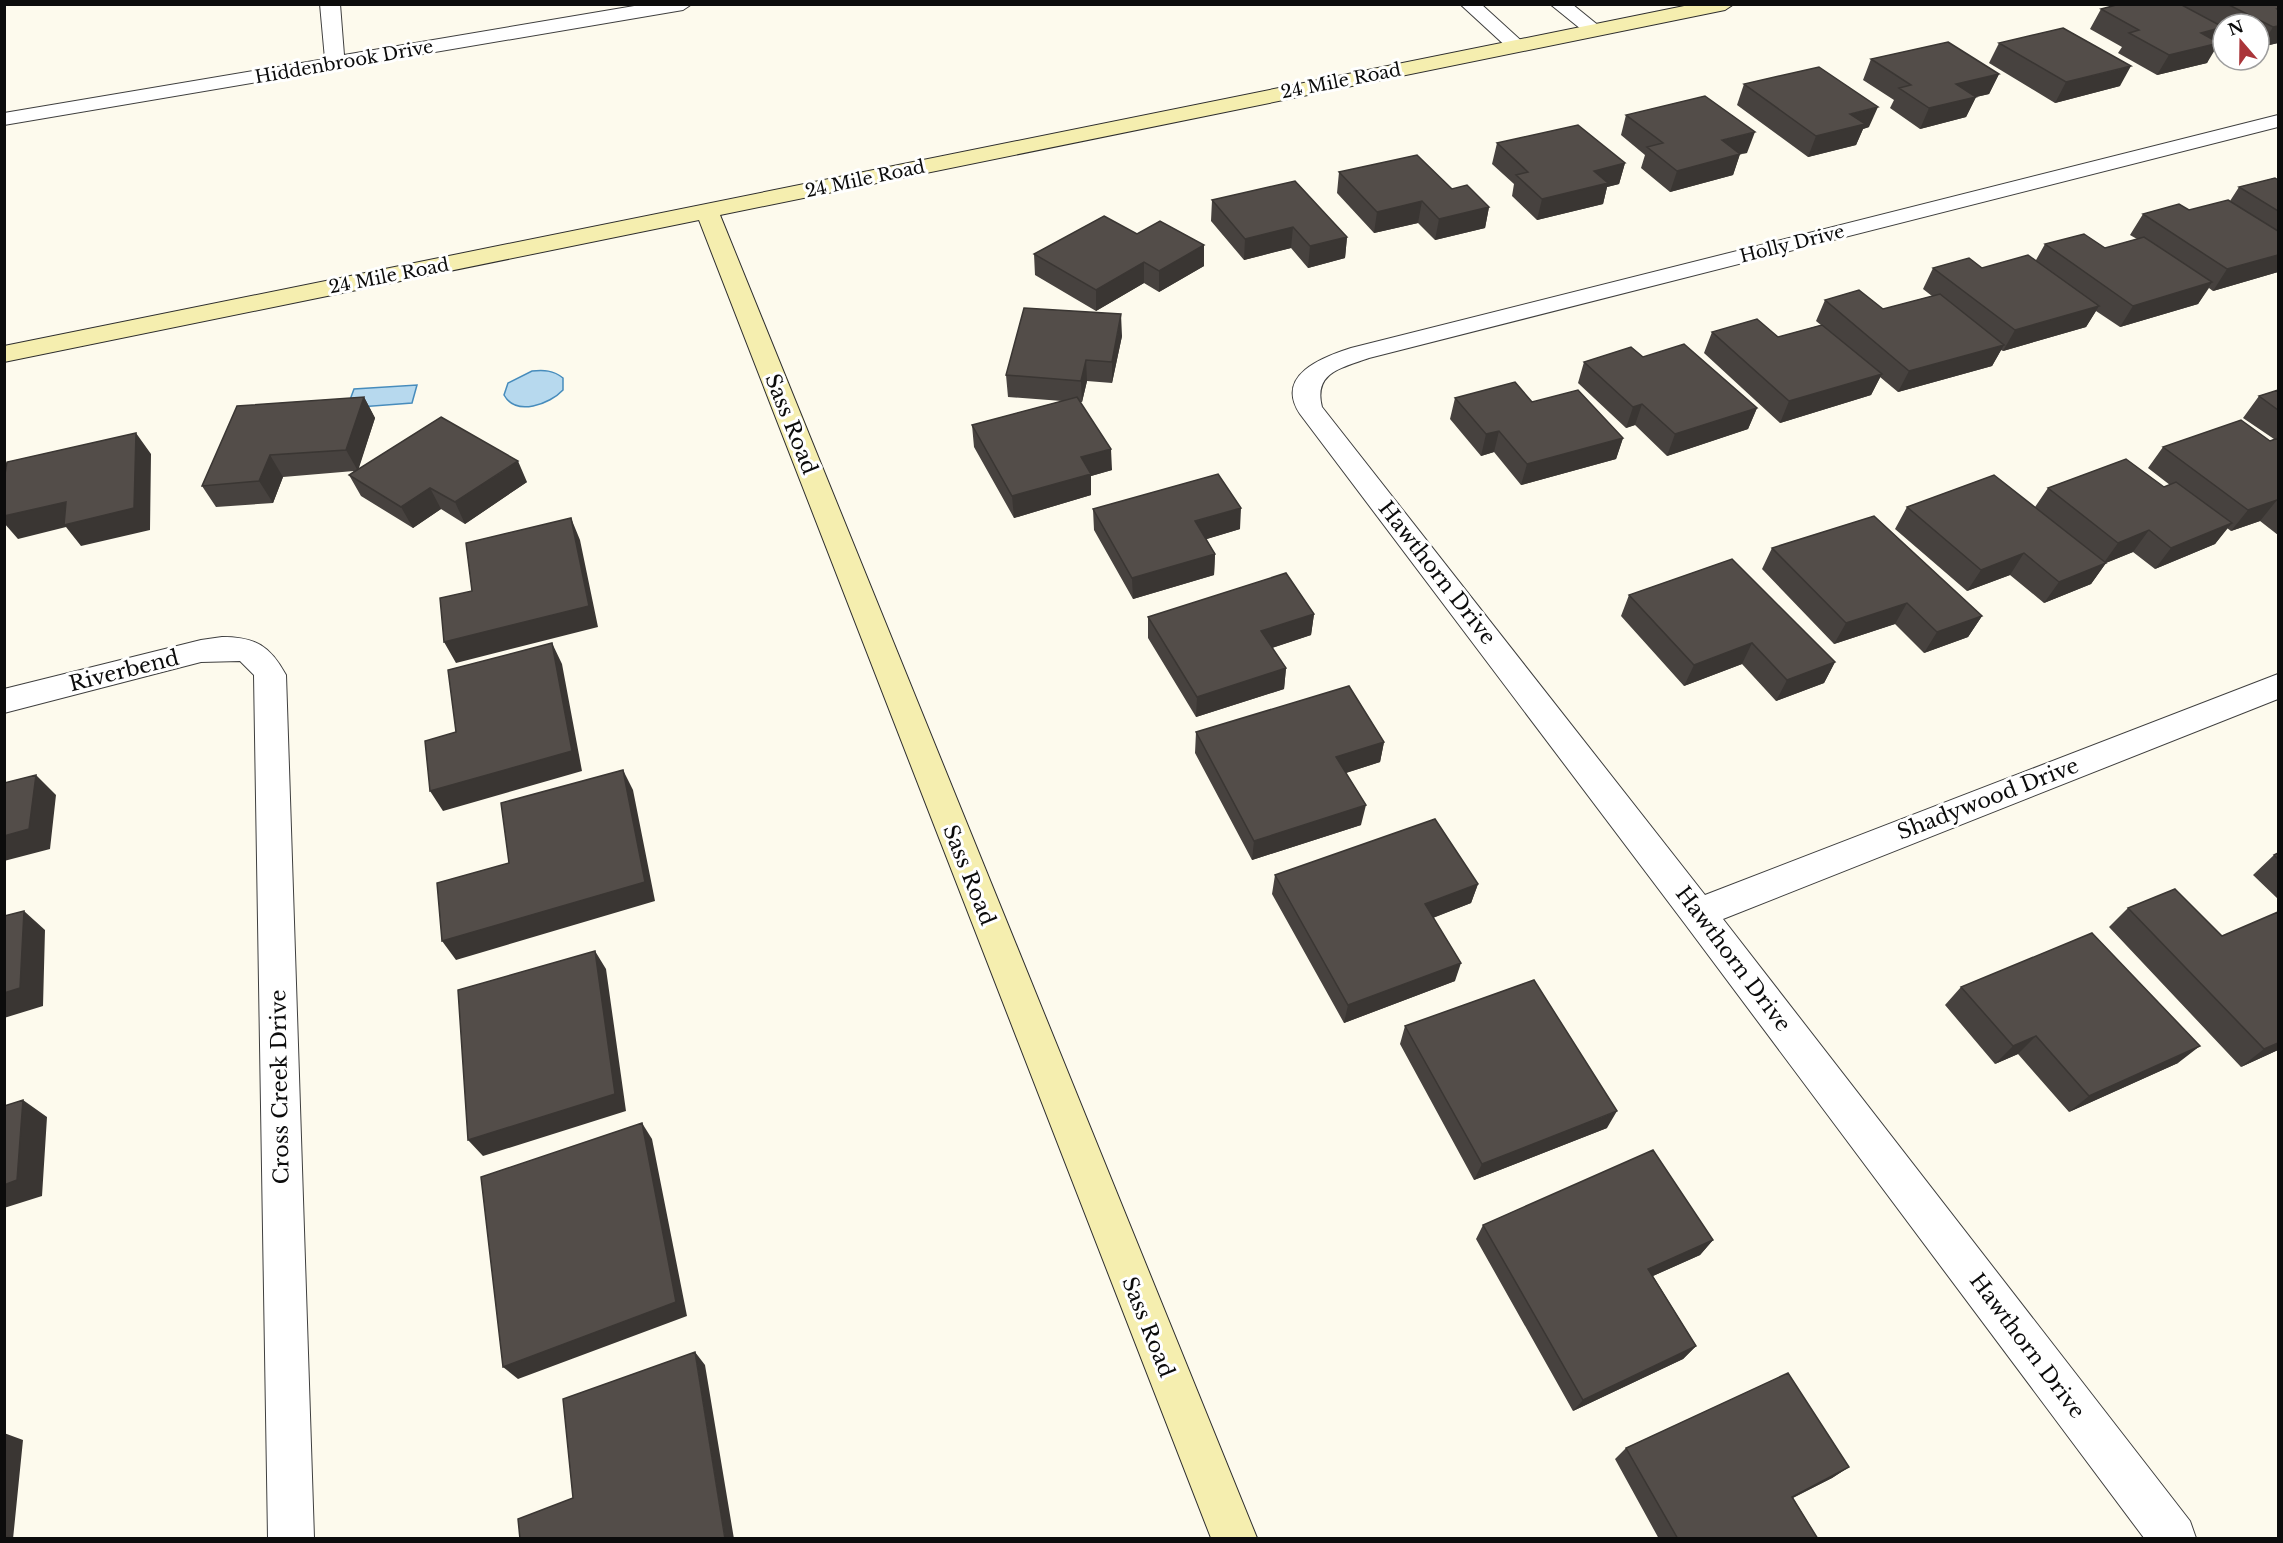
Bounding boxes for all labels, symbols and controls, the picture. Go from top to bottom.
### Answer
north arrow [2211,12,2271,72]
text: N [2225,16,2246,40]
street label: Hiddenbrook Drive [253,35,435,89]
street label: 24 Mile Road [1279,59,1403,103]
street label: 24 Mile Road [803,156,927,202]
street label: Holly Drive [1737,220,1847,268]
street label: 24 Mile Road [327,254,451,298]
street label: Sass Road [759,370,823,478]
street label: Hawthorn Drive [1373,496,1501,650]
street label: Riverbend [66,645,182,697]
street label: Shadywood Drive [1894,752,2082,846]
street label: Sass Road [937,821,1001,929]
street label: Hawthorn Drive [1670,881,1796,1037]
street label: Cross Creek Drive [265,989,295,1185]
street label: Hawthorn Drive [1964,1268,2090,1424]
street label: Sass Road [1116,1273,1180,1381]

